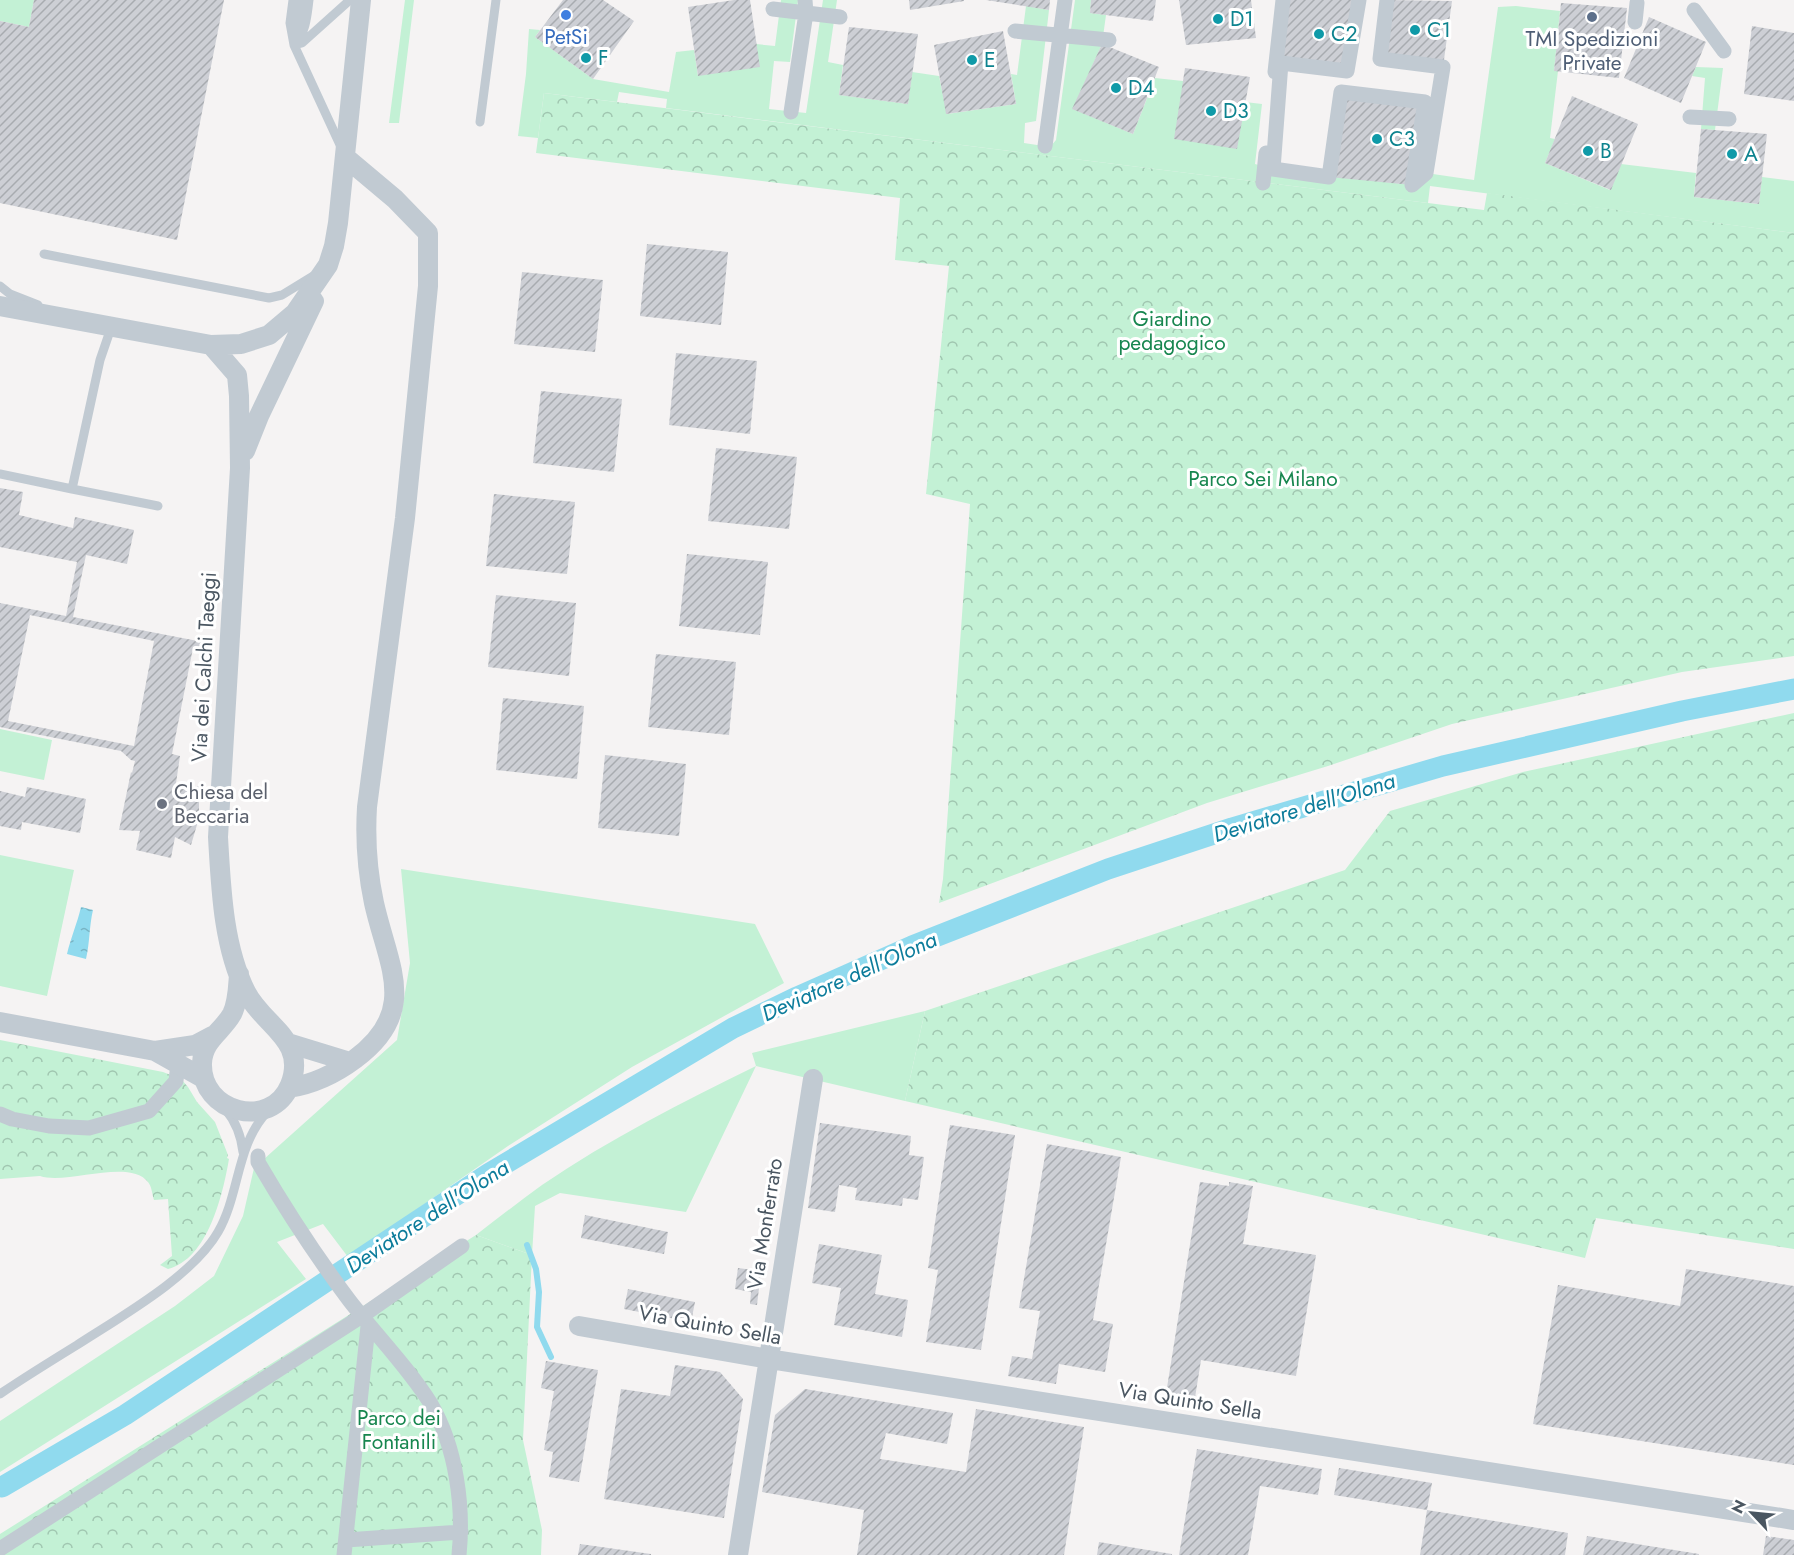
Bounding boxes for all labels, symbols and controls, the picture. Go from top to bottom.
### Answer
place label: D1 [1230,4,1254,34]
marker: PetSi [559,8,573,22]
marker: TMI Spedizioni Private [1585,10,1599,24]
marker: D1 [1211,12,1225,26]
place label: C1 [1427,15,1451,45]
place label: C2 [1331,19,1357,49]
place label: PetSi [544,22,588,52]
marker: C1 [1408,23,1422,37]
place label: TMI Spedizioni Private [1525,24,1659,78]
marker: C2 [1312,27,1326,41]
place label: F [598,43,609,73]
place label: E [984,45,996,75]
marker: F [579,51,593,65]
marker: E [965,53,979,67]
place label: D4 [1128,73,1155,103]
marker: D4 [1109,81,1123,95]
place label: D3 [1223,96,1249,126]
marker: D3 [1204,104,1218,118]
place label: C3 [1389,124,1415,154]
marker: C3 [1370,132,1384,146]
place label: B [1600,136,1612,166]
place label: A [1744,139,1758,169]
marker: B [1581,144,1595,158]
marker: A [1725,147,1739,161]
park label: Giardino pedagogico [1118,304,1226,358]
park label: Parco Sei Milano [1188,464,1338,494]
street label: Via dei Calchi Taeggi [184,571,224,763]
water label: Deviatore dell'Olona [1209,764,1399,850]
place label: Chiesa del Beccaria [174,777,268,831]
marker: Chiesa del Beccaria [155,797,169,811]
water label: Deviatore dell'Olona [756,923,942,1029]
water label: Deviatore dell'Olona [339,1151,515,1281]
street label: Via Monferrato [740,1156,790,1292]
street label: Via Quinto Sella [636,1298,784,1352]
street label: Via Quinto Sella [1116,1375,1264,1427]
park label: Parco dei Fontanili [357,1403,441,1457]
north arrow [1722,1483,1782,1543]
text: N [1726,1496,1752,1517]

